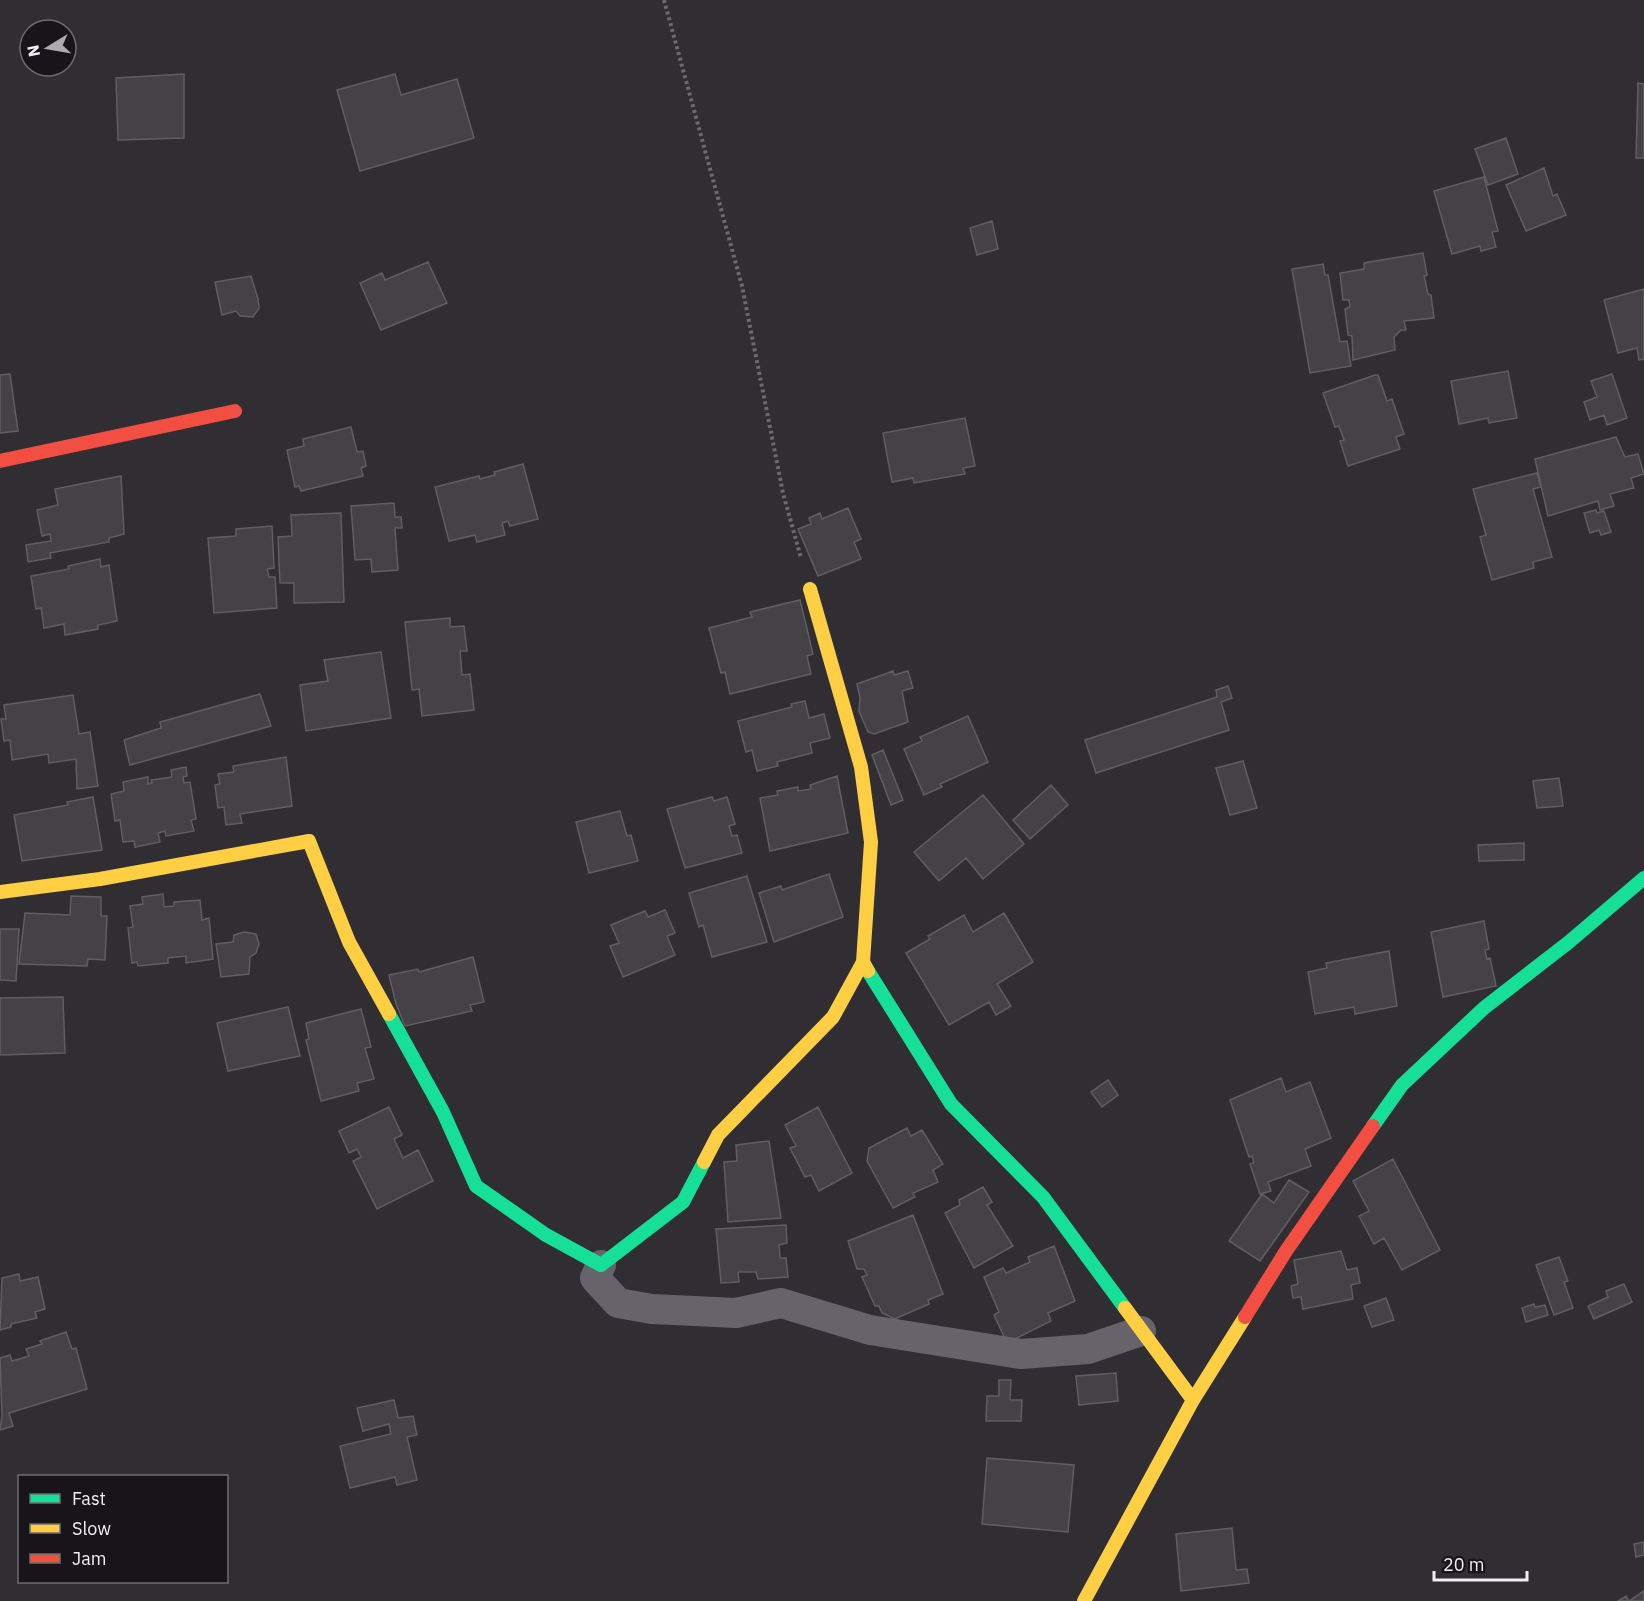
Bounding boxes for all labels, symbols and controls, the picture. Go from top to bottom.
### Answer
north arrow [18,18,78,78]
text: N [22,43,44,58]
legend [18,1475,228,1583]
text: Fast [72,1487,106,1510]
text: Slow [72,1517,111,1540]
scale bar [1434,1544,1527,1582]
text: Jam [72,1547,107,1570]
text: 20 m [1443,1553,1485,1576]

